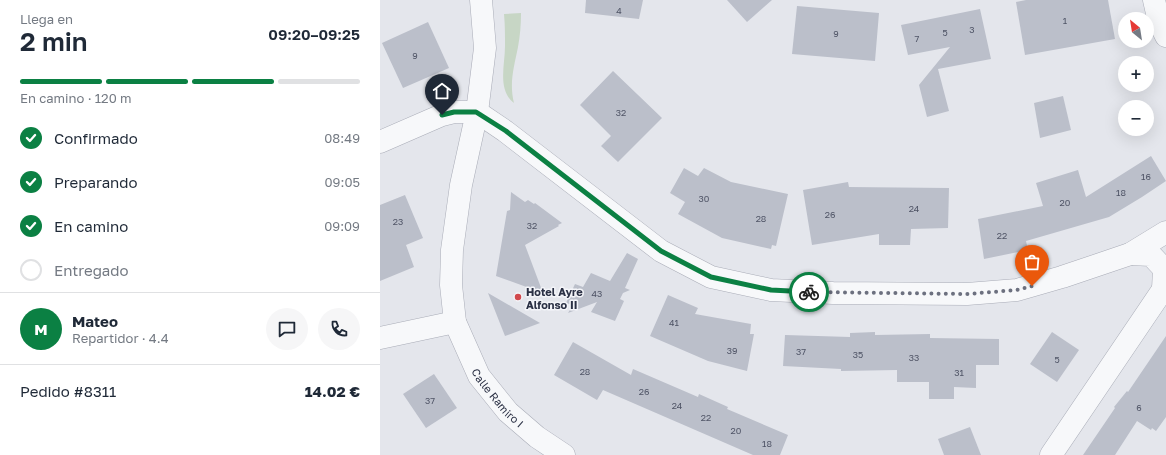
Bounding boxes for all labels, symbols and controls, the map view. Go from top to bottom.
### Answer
house number: 4 [616,5,622,16]
text: Llega en [20,11,73,27]
north arrow [1118,12,1154,48]
map controls [1118,12,1154,136]
house number: 1 [1063,15,1068,26]
house number: 3 [969,24,975,35]
text: 09:20–09:25 [268,25,360,43]
text: 2 min [20,26,88,57]
house number: 5 [942,27,948,38]
house number: 9 [833,28,839,39]
house number: 7 [915,33,920,44]
house number: 9 [412,50,418,61]
button: + [1118,56,1154,92]
pin [425,74,459,115]
icon: home [431,80,453,102]
text: En camino · 120 m [20,90,131,106]
button: − [1118,100,1154,136]
house number: 32 [616,107,626,118]
icon: check [20,127,42,149]
text: Confirmado [54,129,138,147]
text: 08:49 [324,130,360,146]
icon: check [20,171,42,193]
house number: 16 [1141,171,1151,182]
text: Preparando [54,173,138,191]
text: 09:05 [325,174,360,190]
house number: 18 [1116,187,1126,198]
house number: 30 [699,193,710,204]
house number: 20 [1060,197,1071,208]
house number: 24 [909,203,920,214]
house number: 26 [825,209,835,220]
house number: 28 [756,213,766,224]
icon: check [20,215,42,237]
house number: 23 [393,216,403,227]
text: En camino [54,217,128,235]
text: 09:09 [324,218,360,234]
house number: 32 [527,220,537,231]
house number: 22 [997,230,1007,241]
pin [1015,245,1049,286]
icon: bag [1021,251,1043,273]
text: Entregado [54,261,129,279]
courier [789,272,829,312]
icon: bike [798,281,820,303]
place label: Hotel Ayre Alfonso II [526,285,583,311]
house number: 43 [592,288,602,299]
marker: Hotel Ayre Alfonso II [513,292,523,302]
button: chat [266,308,308,350]
button: phone [318,308,360,350]
text: Mateo [72,312,118,330]
house number: 41 [669,317,680,328]
text: M [34,320,48,338]
text: Repartidor · 4.4 [72,330,169,346]
house number: 39 [727,345,737,356]
house number: 37 [796,346,806,357]
house number: 35 [853,349,863,360]
house number: 33 [909,352,919,363]
house number: 5 [1054,354,1060,365]
street label: Calle Ramiro I [470,366,527,429]
house number: 28 [580,366,590,377]
house number: 31 [954,367,964,378]
text: Pedido #8311 [20,382,116,400]
text: 14.02 € [305,382,360,400]
house number: 26 [639,386,649,397]
house number: 37 [425,395,435,406]
house number: 24 [672,400,683,411]
house number: 6 [1136,402,1142,413]
house number: 22 [701,412,711,423]
house number: 20 [731,425,742,436]
house number: 18 [762,438,772,449]

